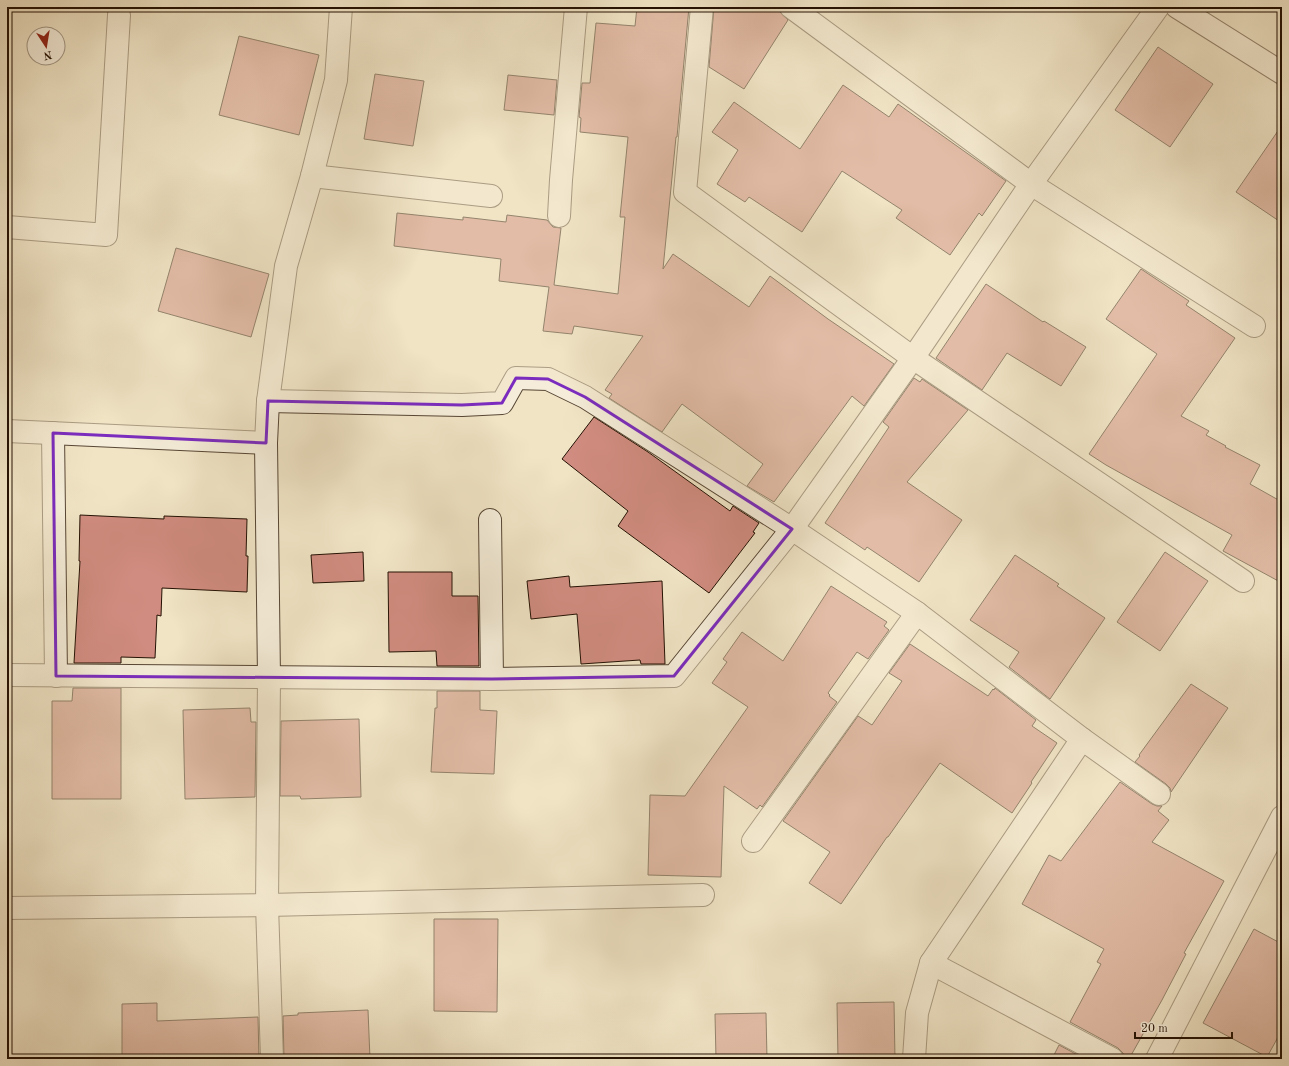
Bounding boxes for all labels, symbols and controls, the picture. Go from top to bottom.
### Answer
north arrow [26,26,66,66]
text: N [42,48,53,61]
scale bar [1135,1014,1232,1040]
text: 20 m [1141,1023,1168,1035]

